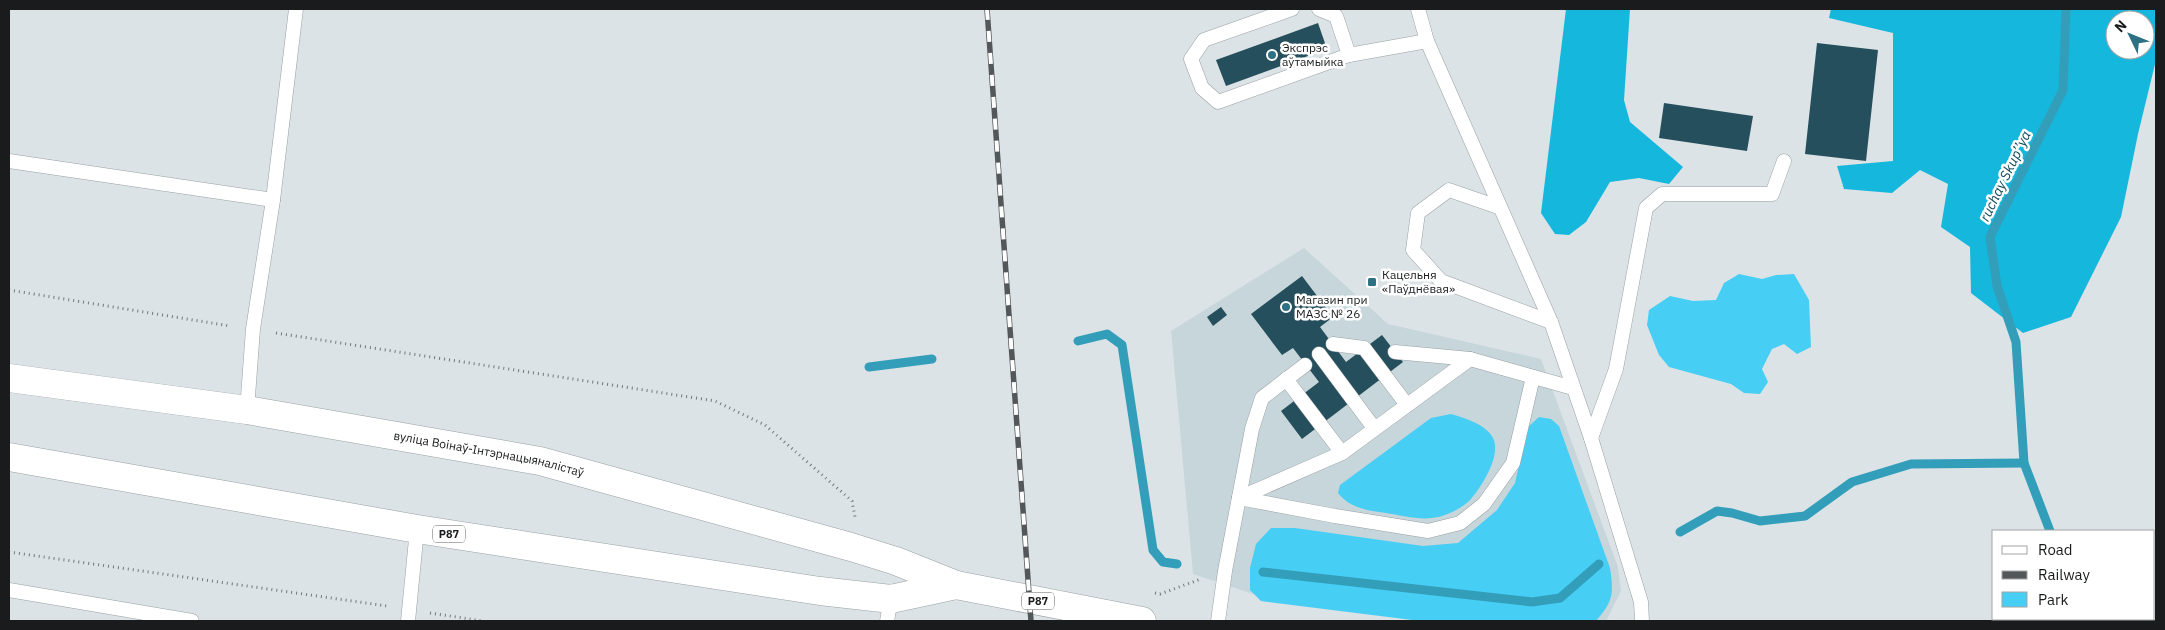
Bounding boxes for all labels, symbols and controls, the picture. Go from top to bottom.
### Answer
north arrow [2105,10,2155,60]
text: N [2110,16,2131,36]
place label: Экспрэс аўтамыйка [1282,40,1344,69]
marker: Экспрэс аўтамыйка [1266,49,1278,61]
water label: ruchay Skup’’ya [1975,128,2035,224]
place label: Кацельня «Паўднёвая» [1382,267,1455,296]
marker: Кацельня «Паўднёвая» [1366,276,1378,288]
place label: Магазин при МАЗС № 26 [1296,292,1367,321]
marker: Магазин при МАЗС № 26 [1280,301,1292,313]
street label: вуліца Воінаў-Інтэрнацыяналістаў [393,428,586,480]
road number: Р87 [433,526,465,542]
legend [1992,530,2155,620]
text: Road [2038,540,2073,559]
text: Railway [2038,565,2091,584]
text: Park [2038,590,2068,609]
road number: Р87 [1022,592,1054,610]

